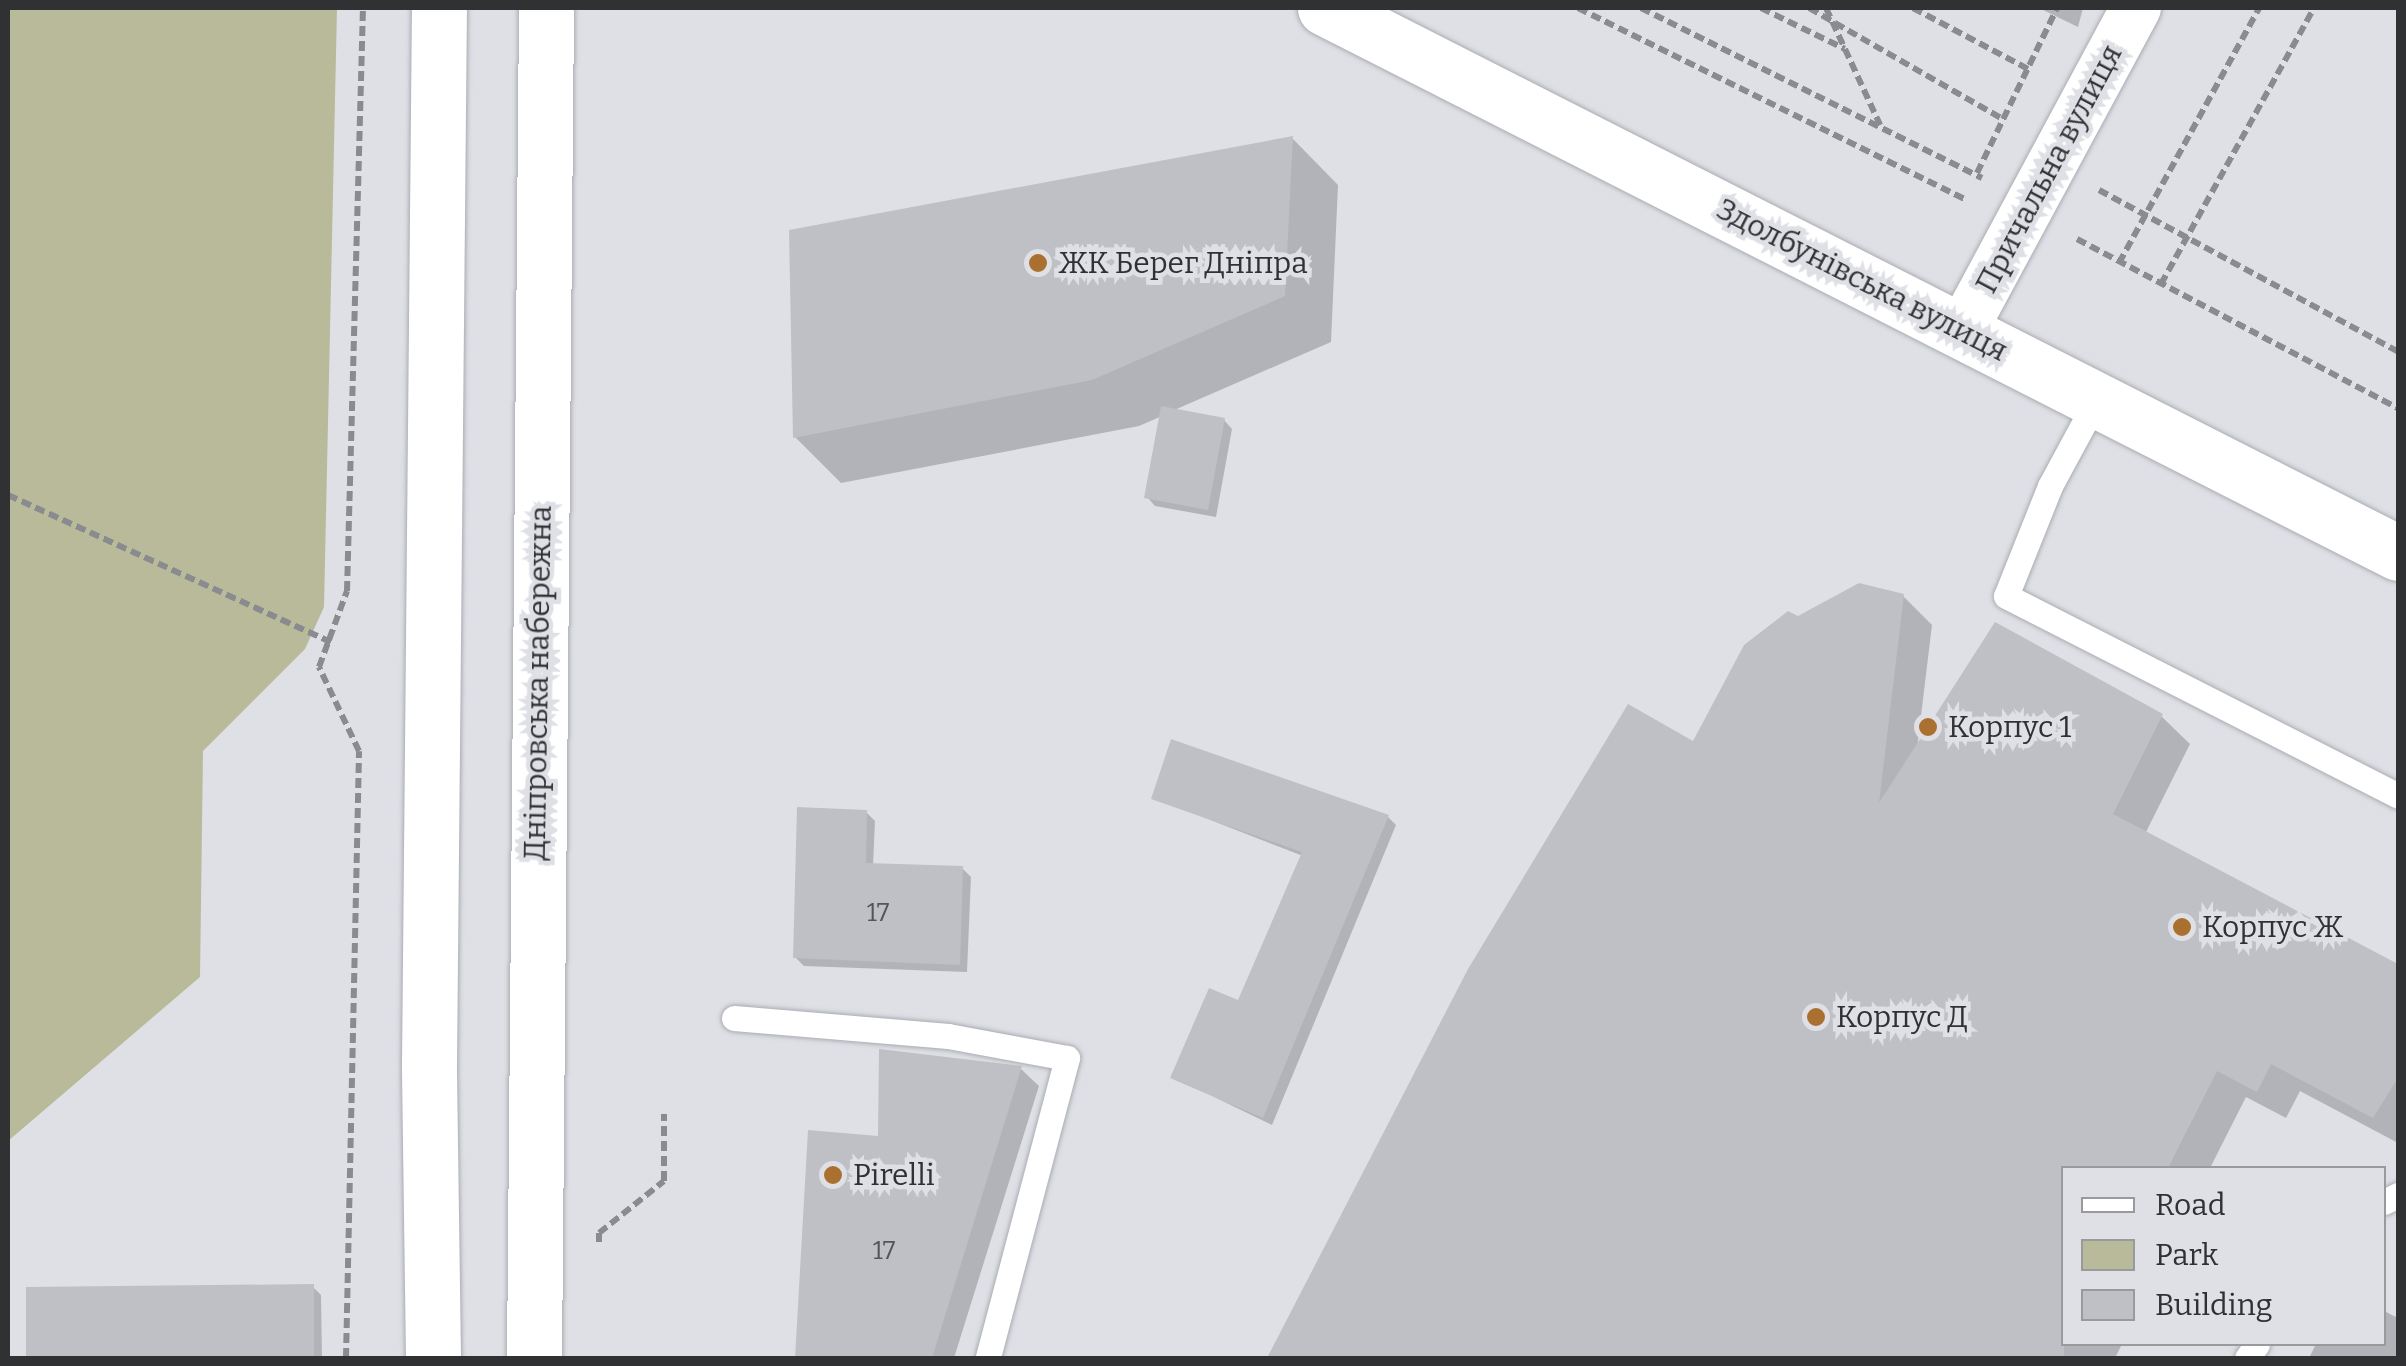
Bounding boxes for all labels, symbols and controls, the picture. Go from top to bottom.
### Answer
street label: Причальна вулиця [1968,39,2130,299]
street label: Здолбунівська вулиця [1711,191,2013,369]
place label: ЖК Берег Дніпра [1058,245,1308,281]
marker: ЖК Берег Дніпра [1027,252,1049,274]
street label: Дніпровська набережна [517,505,559,861]
place label: Корпус 1 [1948,709,2071,745]
marker: Корпус 1 [1917,716,1939,738]
house number: 17 [867,898,889,928]
place label: Корпус Ж [2202,909,2344,945]
marker: Корпус Ж [2171,916,2193,938]
place label: Корпус Д [1836,999,1968,1035]
marker: Корпус Д [1805,1006,1827,1028]
place label: Pirelli [853,1157,935,1193]
marker: Pirelli [822,1164,844,1186]
legend [2061,1166,2386,1346]
text: Road [2155,1187,2226,1223]
house number: 17 [873,1236,895,1266]
text: Park [2155,1237,2218,1273]
text: Building [2155,1287,2273,1323]

